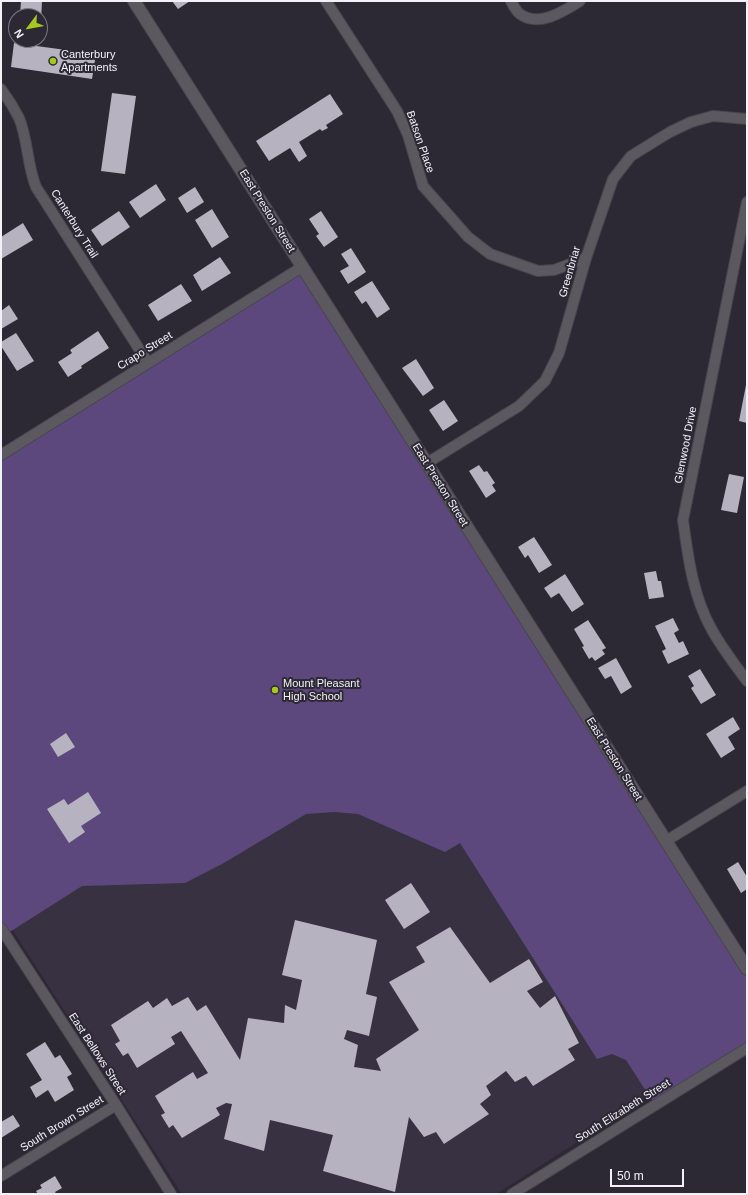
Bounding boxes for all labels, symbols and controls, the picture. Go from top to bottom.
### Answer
north arrow [8,8,48,48]
text: N [11,27,26,40]
place label: Canterbury Apartments [61,48,117,74]
marker: Canterbury Apartments [48,56,58,66]
street label: Batson Place [403,109,437,175]
street label: East Preston Street [236,167,298,255]
street label: Canterbury Trail [48,187,100,261]
street label: Greenbriar [556,245,584,299]
street label: Crapo Street [115,329,175,373]
street label: Glenwood Drive [672,405,700,485]
street label: East Preston Street [409,441,471,529]
place label: Mount Pleasant High School [283,677,359,703]
marker: Mount Pleasant High School [270,685,280,695]
street label: East Preston Street [583,715,645,803]
street label: East Bellows Street [65,1010,129,1098]
street label: South Elizabeth Street [573,1076,673,1146]
street label: South Brown Street [18,1093,106,1155]
scale bar [612,1161,686,1187]
text: 50 m [617,1169,644,1183]

